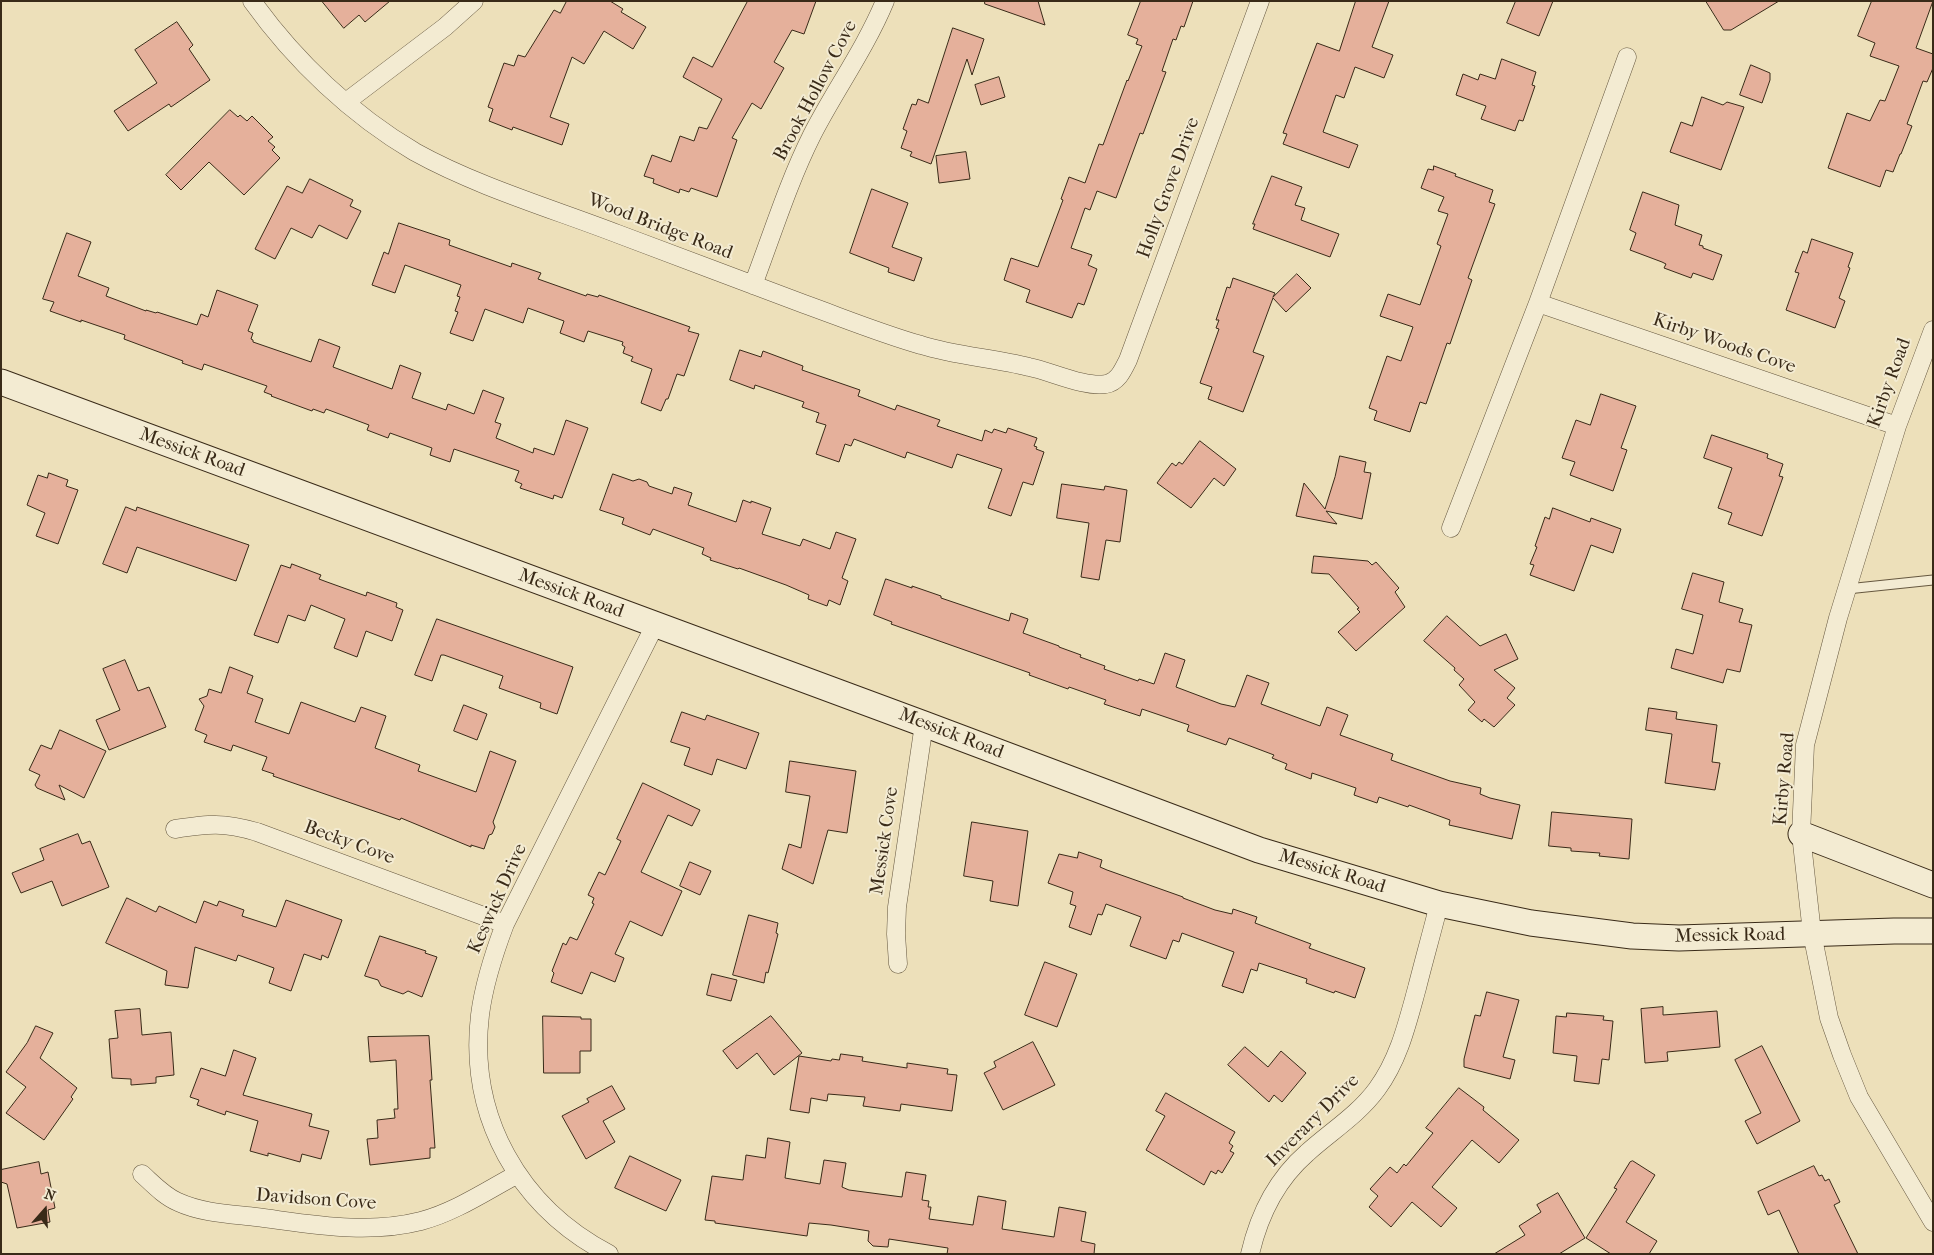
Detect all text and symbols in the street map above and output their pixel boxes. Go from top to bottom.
street label: Brook Hollow Cove [769,17,863,165]
street label: Holly Grove Drive [1133,114,1205,262]
street label: Wood Bridge Road [584,189,736,265]
street label: Kirby Woods Cove [1649,309,1799,379]
street label: Kirby Road [1863,335,1917,431]
street label: Messick Road [136,423,248,483]
street label: Messick Road [515,564,627,624]
street label: Messick Road [895,704,1007,764]
street label: Kirby Road [1770,731,1800,827]
street label: Messick Cove [866,786,904,896]
street label: Becky Cove [301,816,397,870]
street label: Keswick Drive [464,840,532,958]
street label: Messick Road [1276,845,1388,899]
street label: Messick Road [1675,924,1785,948]
street label: Inverary Drive [1262,1070,1364,1172]
street label: Davidson Cove [255,1184,377,1216]
north arrow [20,1185,70,1235]
text: N [42,1186,58,1205]

